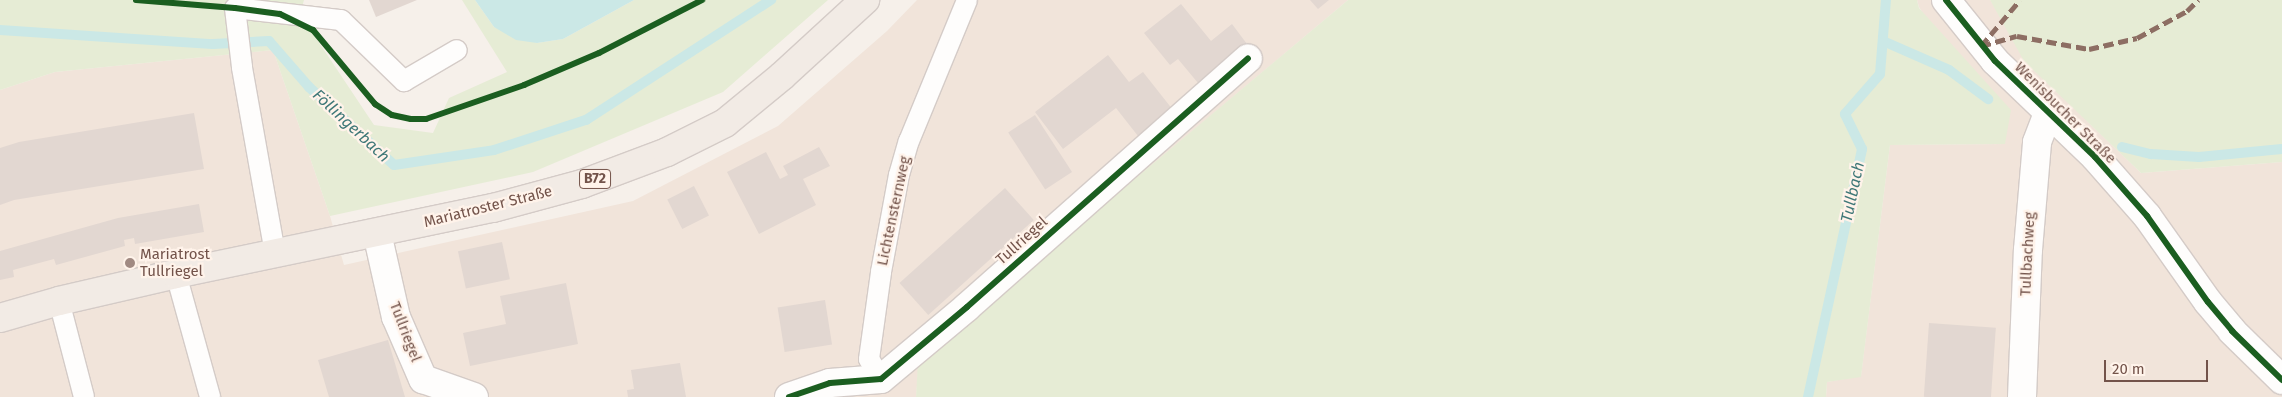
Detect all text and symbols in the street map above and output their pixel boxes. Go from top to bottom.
street label: Wenisbucher Straße [2011,59,2119,167]
water label: Föllingerbach [309,85,393,167]
street label: Lichtensternweg [874,155,914,267]
water label: Tullbach [1837,160,1869,224]
road number: B72 [579,168,611,190]
street label: Mariatroster Straße [422,182,554,232]
street label: Tullbachweg [2017,211,2039,297]
street label: Tullriegel [993,213,1051,269]
place label: Mariatrost Tullriegel [140,245,210,280]
marker: Mariatrost Tullriegel [124,257,136,269]
street label: Tullriegel [385,299,425,365]
scale bar [2107,350,2211,382]
text: 20 m [2112,360,2145,378]

